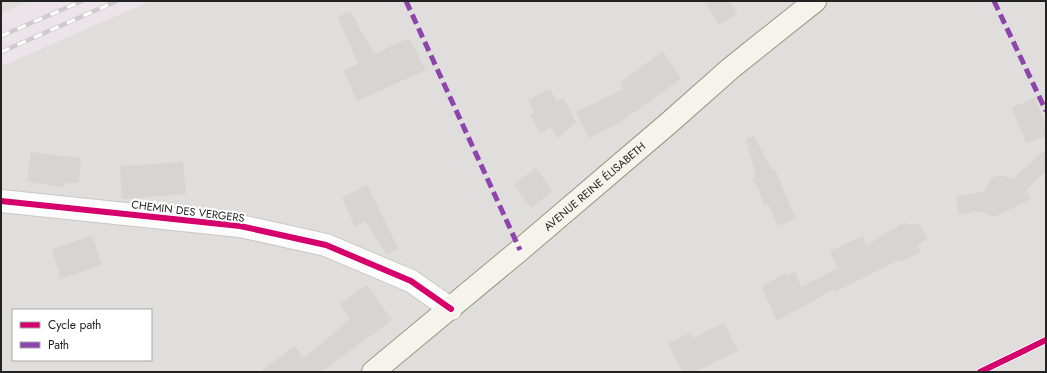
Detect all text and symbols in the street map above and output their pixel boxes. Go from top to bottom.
street label: AVENUE REINE ÉLISABETH [540,138,649,234]
street label: CHEMIN DES VERGERS [130,196,246,226]
legend [12,309,152,361]
text: Cycle path [48,316,101,334]
text: Path [48,336,69,354]

